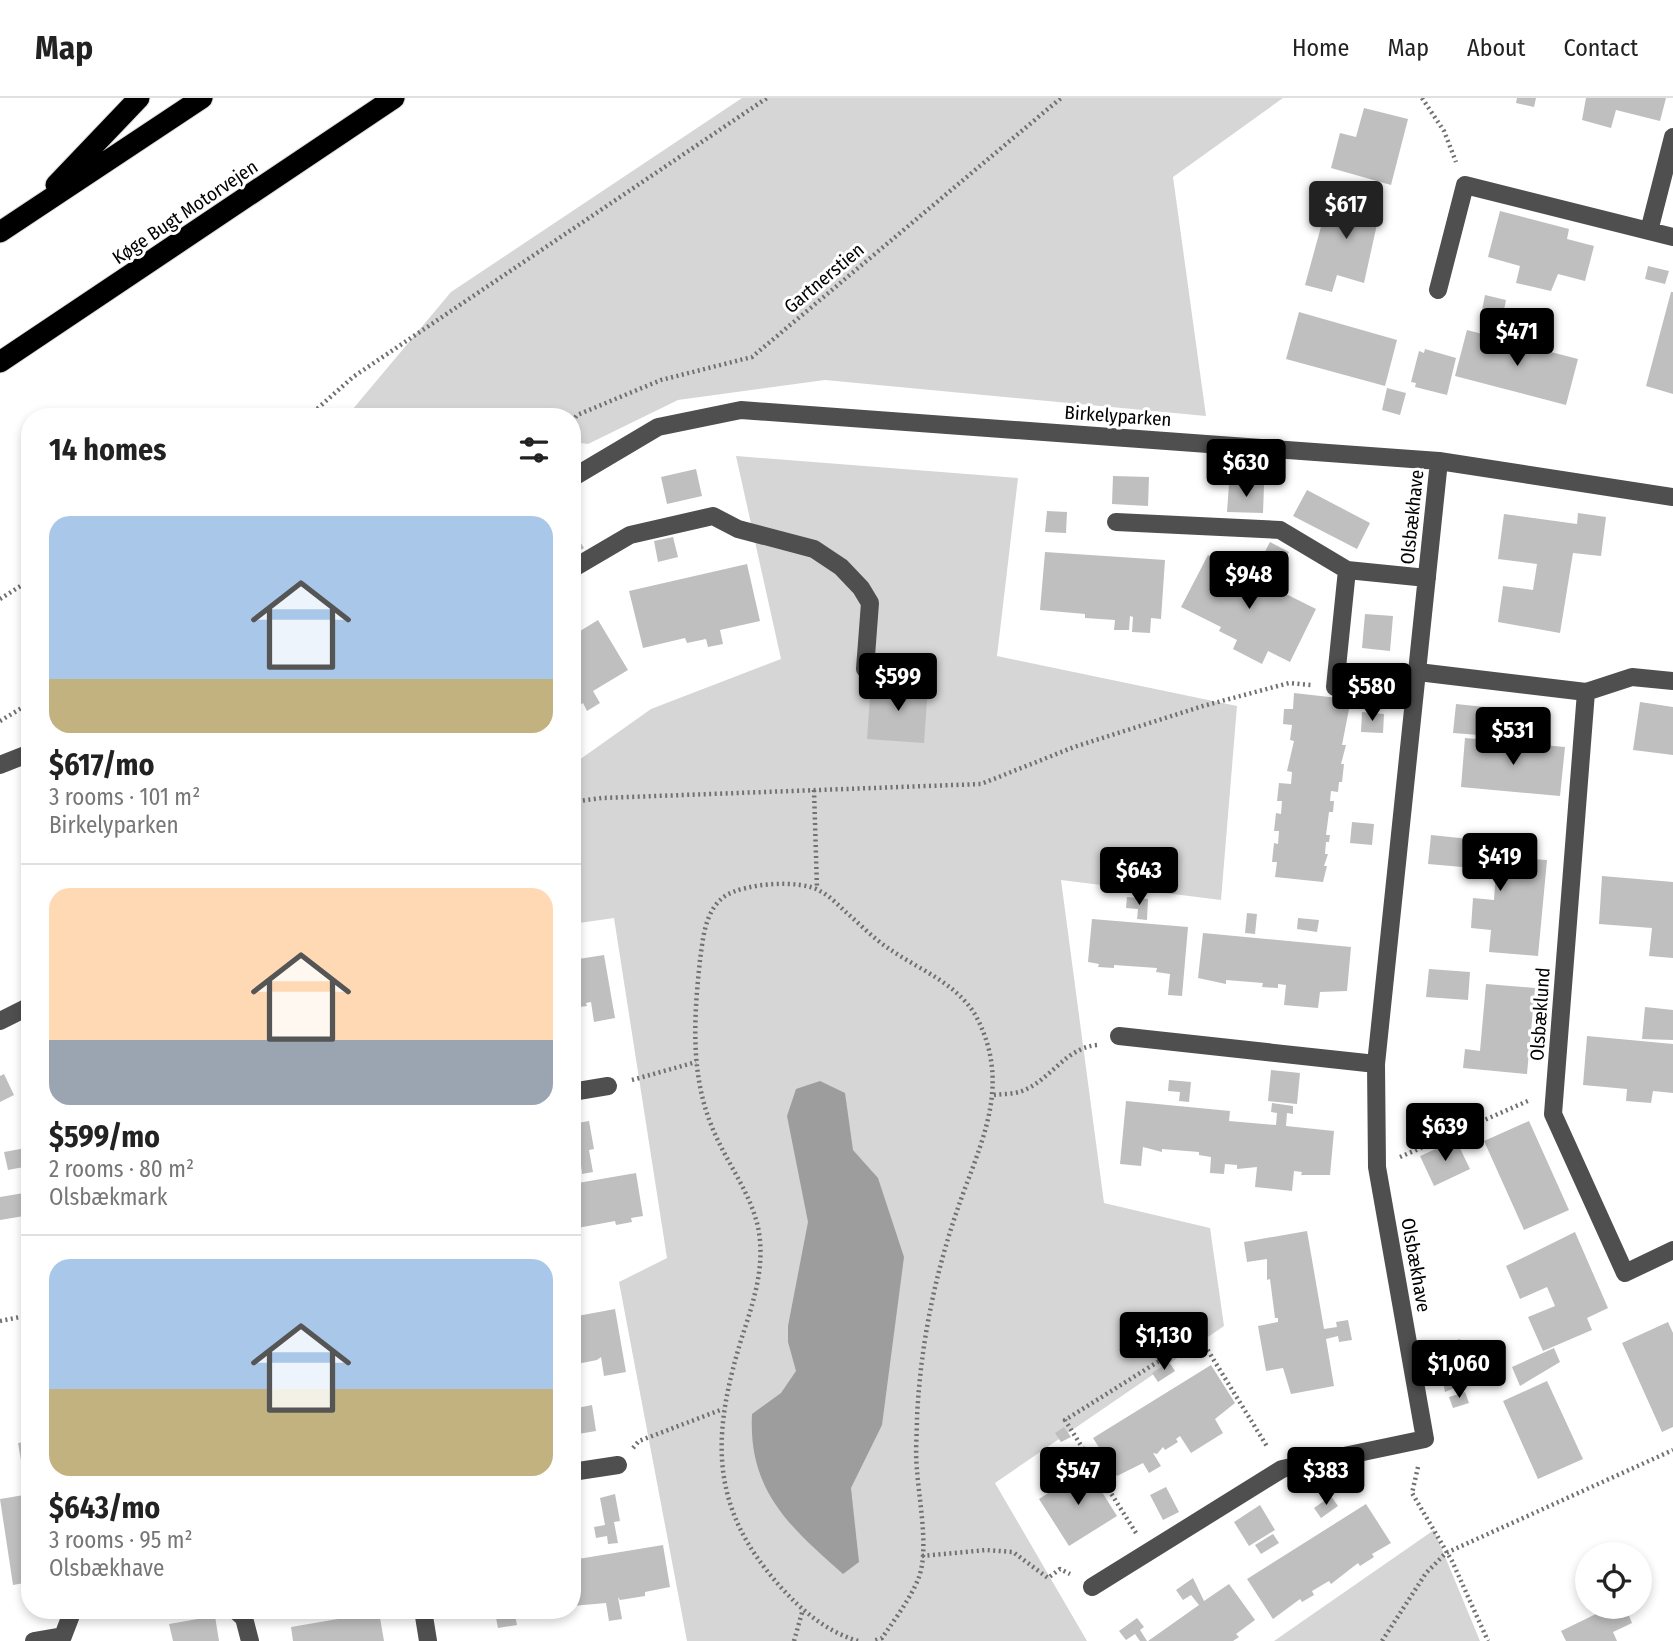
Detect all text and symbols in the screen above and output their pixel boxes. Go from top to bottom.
text: Map [35,28,93,68]
text: Home [1292,34,1349,62]
text: Map [1387,34,1429,62]
text: About [1467,34,1525,62]
text: Contact [1563,34,1638,62]
street label: Køge Bugt Motorvejen [108,155,262,269]
pin: $617 [1305,181,1387,241]
text: $617 [1325,190,1367,218]
street label: Gartnerstien [779,238,869,318]
pin: $471 [1476,308,1558,368]
text: $471 [1496,317,1538,345]
street label: Birkelyparken [1064,401,1172,431]
icon: filters [515,431,553,469]
text: 14 homes [49,432,166,468]
pin: $630 [1205,440,1287,499]
text: $630 [1223,448,1269,476]
street label: Olsbækhave [1396,468,1428,566]
pin: $948 [1208,552,1290,611]
text: $948 [1226,560,1272,588]
icon: home [238,562,364,688]
pin: $599 [857,654,939,713]
text: $599 [875,662,921,690]
pin: $580 [1331,664,1413,723]
text: $580 [1348,672,1396,700]
pin: $531 [1472,708,1554,767]
text: $531 [1492,716,1534,744]
text: $617/mo [49,747,154,783]
text: 3 rooms · 101 m² [49,783,200,811]
text: Birkelyparken [49,811,179,839]
pin: $419 [1459,834,1541,893]
text: $419 [1478,842,1522,870]
pin: $643 [1098,848,1180,907]
text: $643 [1116,856,1162,884]
icon: home [238,934,364,1060]
street label: Olsbæklund [1525,966,1555,1062]
pin: $639 [1404,1104,1486,1163]
text: $639 [1422,1112,1468,1140]
text: $599/mo [49,1119,160,1155]
text: 2 rooms · 80 m² [49,1155,194,1183]
text: Olsbækmark [49,1183,167,1211]
street label: Olsbækhave [1396,1216,1436,1314]
icon: home [238,1305,364,1431]
pin: $1,130 [1107,1312,1221,1372]
text: $1,130 [1136,1321,1192,1349]
pin: $1,060 [1402,1340,1516,1400]
text: $1,060 [1428,1349,1490,1377]
pin: $547 [1037,1448,1119,1507]
pin: $383 [1285,1448,1367,1507]
text: $547 [1056,1456,1100,1484]
text: $383 [1303,1456,1349,1484]
text: $643/mo [49,1490,160,1526]
text: 3 rooms · 95 m² [49,1526,193,1554]
map controls [1575,1542,1652,1619]
button: locate [1575,1542,1652,1619]
text: Olsbækhave [49,1554,164,1582]

